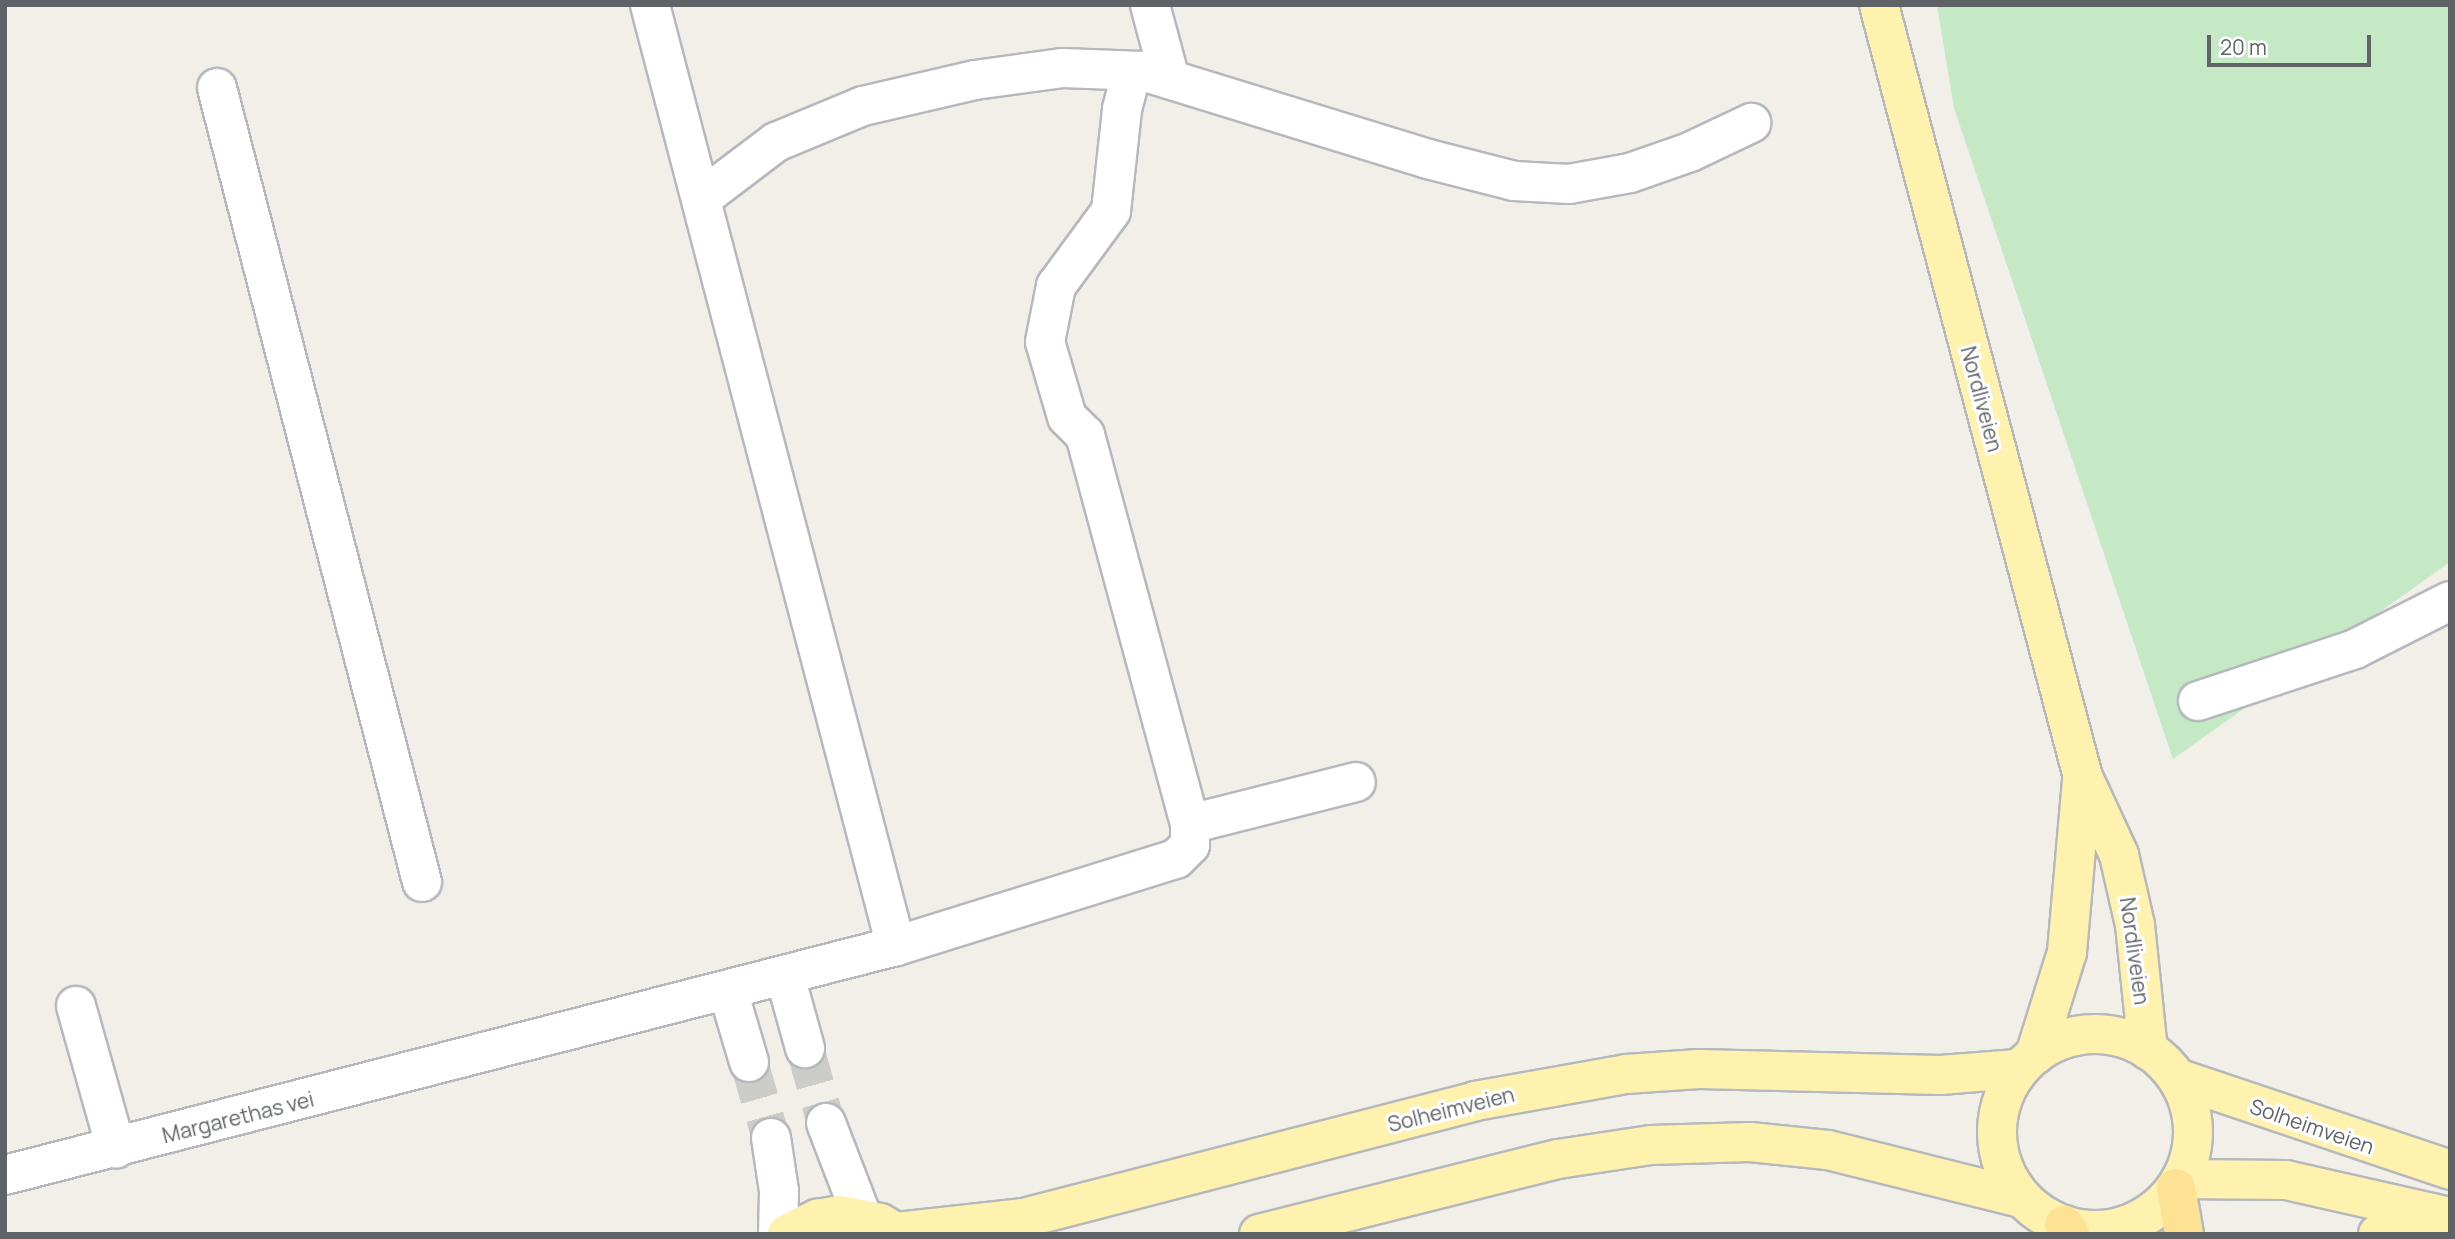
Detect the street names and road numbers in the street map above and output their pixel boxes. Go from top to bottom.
street label: Nordliveien [1956,343,2008,455]
street label: Nordliveien [2115,896,2155,1006]
street label: Solheimveien [1385,1081,1517,1137]
street label: Margarethas vei [160,1086,316,1148]
street label: Solheimveien [2247,1093,2377,1159]

